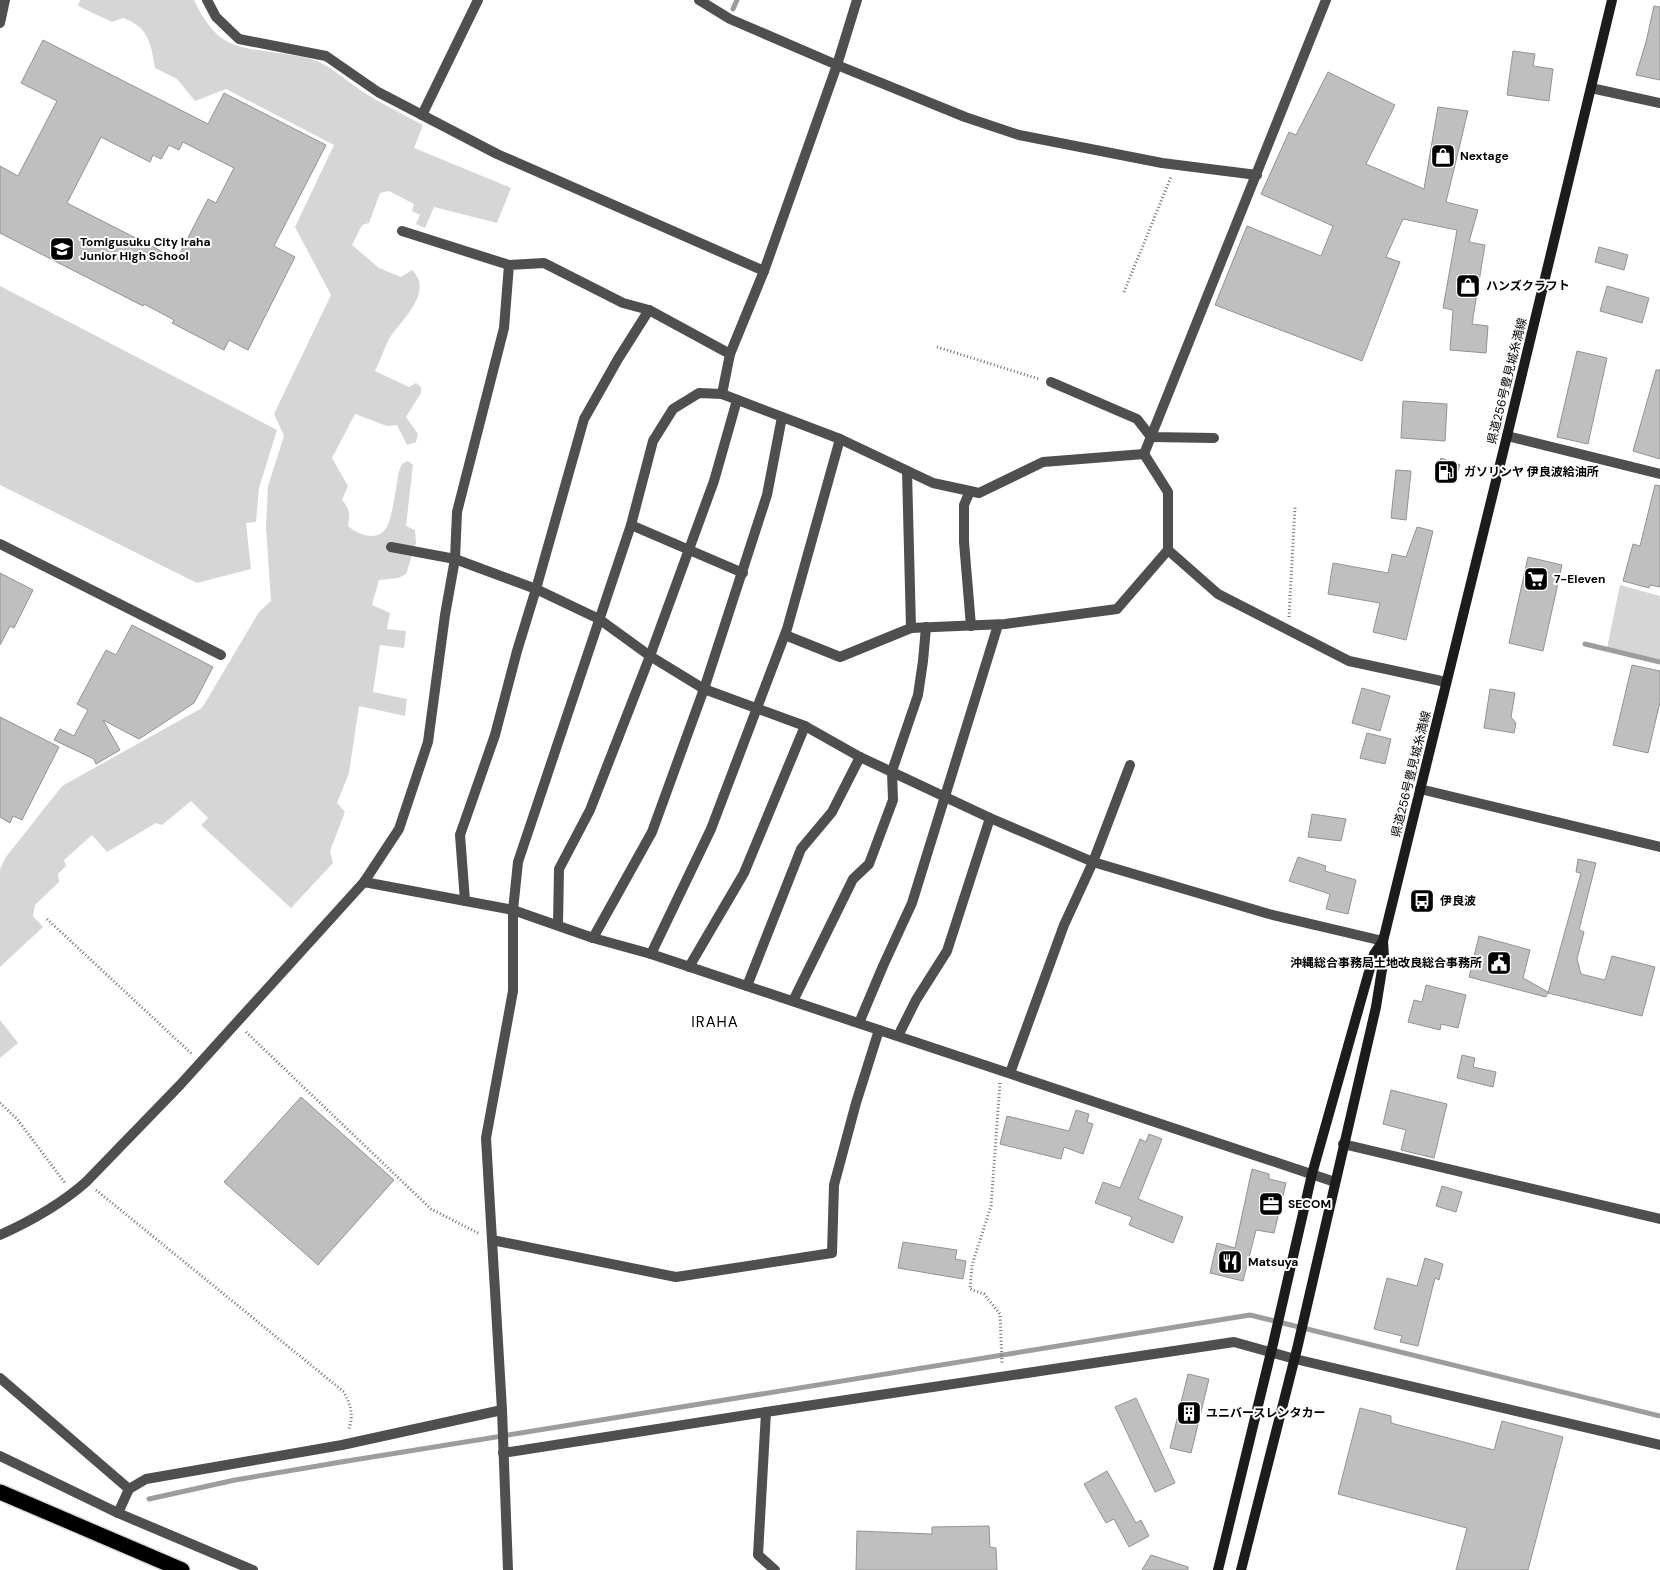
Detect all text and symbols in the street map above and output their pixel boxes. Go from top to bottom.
shop icon: Nextage [1430,143,1456,169]
place label: Nextage [1460,148,1509,164]
place label: Tomigusuku City Iraha Junior High School [80,234,211,264]
school or university icon: Tomigusuku City Iraha Junior High School [49,236,75,262]
shop icon: ハンズクラフト [1455,273,1481,299]
place label: ハンズクラフト [1486,278,1570,294]
street label: 県道256号豊見城糸満線 [1484,316,1530,446]
fuel station icon: ガソリンヤ 伊良波給油所 [1433,459,1459,485]
place label: ガソリンヤ 伊良波給油所 [1464,464,1599,480]
supermarket icon: 7-Eleven [1523,566,1549,592]
place label: 7-Eleven [1554,571,1606,587]
street label: 県道256号豊見城糸満線 [1388,709,1434,839]
bus stop icon: 伊良波 [1409,888,1435,914]
place label: 伊良波 [1440,893,1476,909]
public building icon: 沖縄総合事務局土地改良総合事務所 [1486,950,1512,976]
place label: 沖縄総合事務局土地改良総合事務所 [1290,955,1482,971]
district label: IRAHA [691,1012,739,1032]
office icon: SECOM [1258,1191,1284,1217]
place label: SECOM [1288,1196,1331,1212]
restaurant icon: Matsuya [1217,1249,1243,1275]
place label: Matsuya [1248,1254,1298,1270]
building icon: ユニバースレンタカー [1176,1400,1202,1426]
place label: ユニバースレンタカー [1206,1405,1325,1421]

